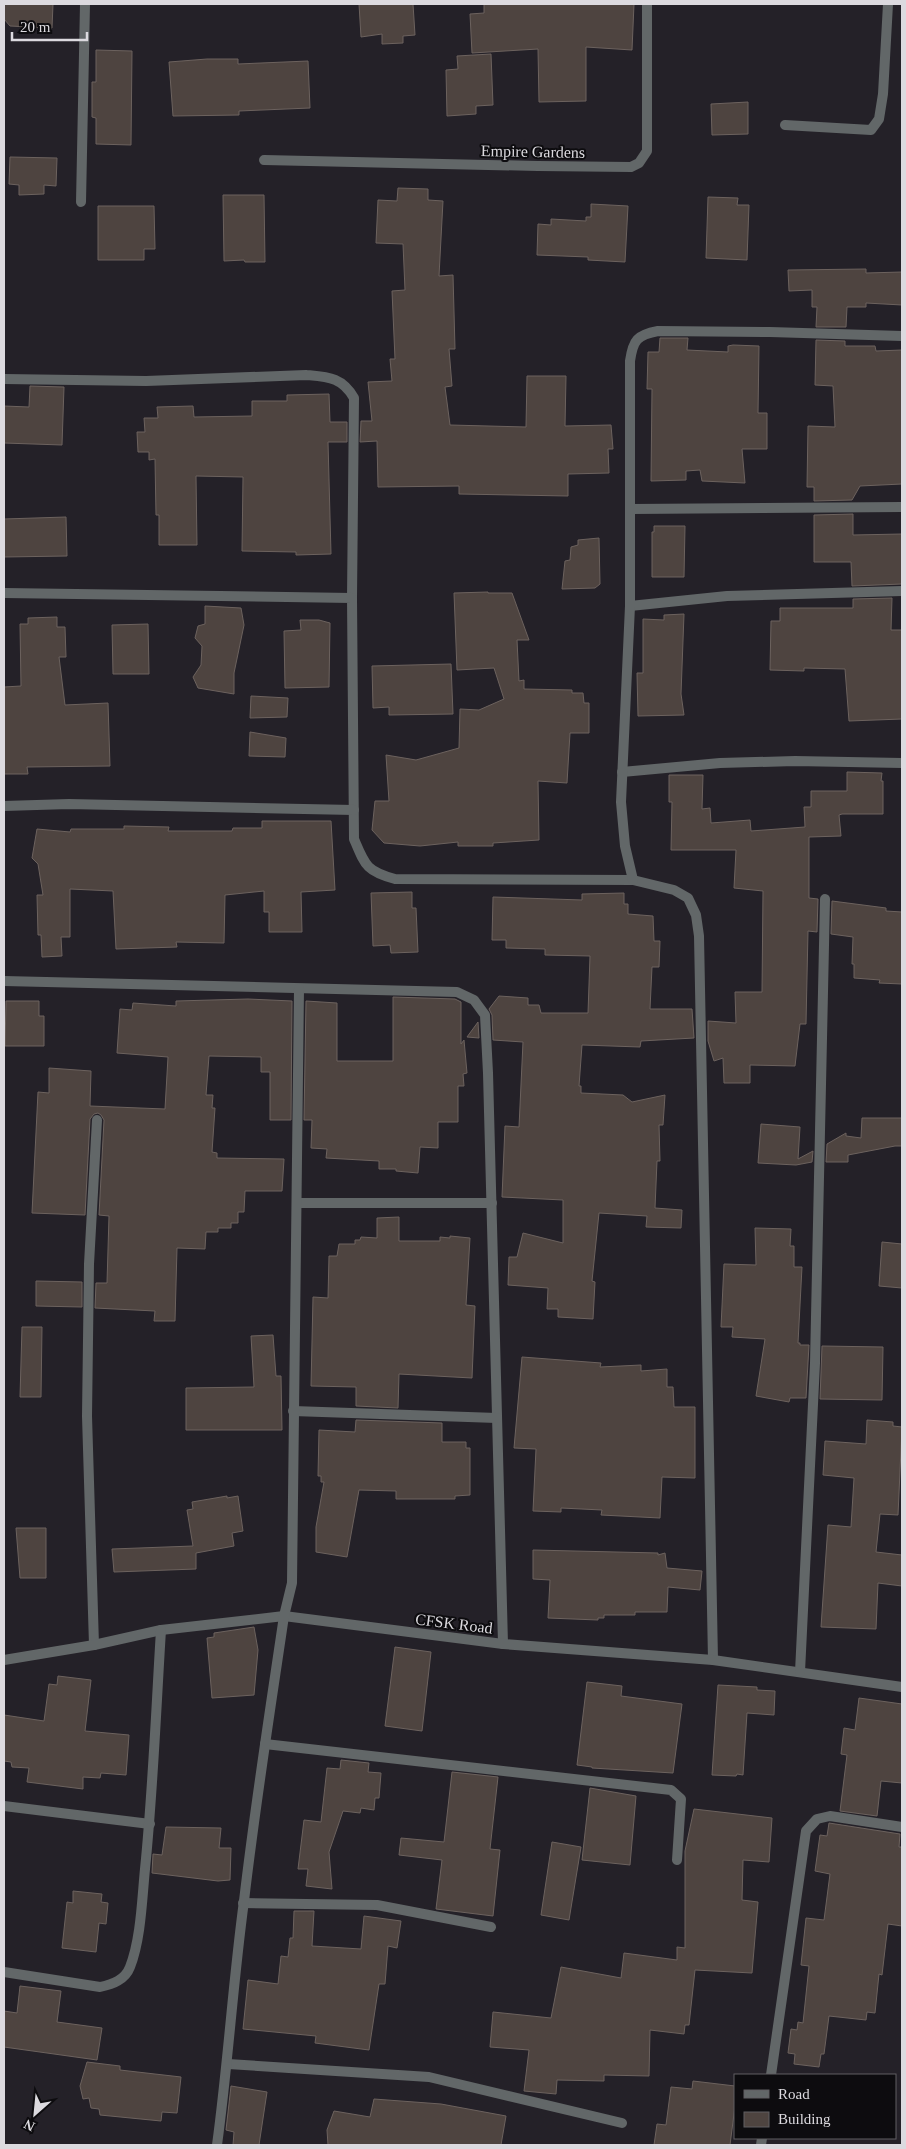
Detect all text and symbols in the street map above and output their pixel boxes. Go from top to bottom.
scale bar [12,10,88,42]
text: 20 m [20,19,51,35]
street label: Empire Gardens [481,142,585,162]
street label: CFSK Road [414,1610,494,1637]
legend [734,2074,896,2139]
text: Road [778,2086,810,2102]
north arrow [10,2089,60,2139]
text: Building [778,2111,831,2127]
text: N [21,2116,37,2134]

